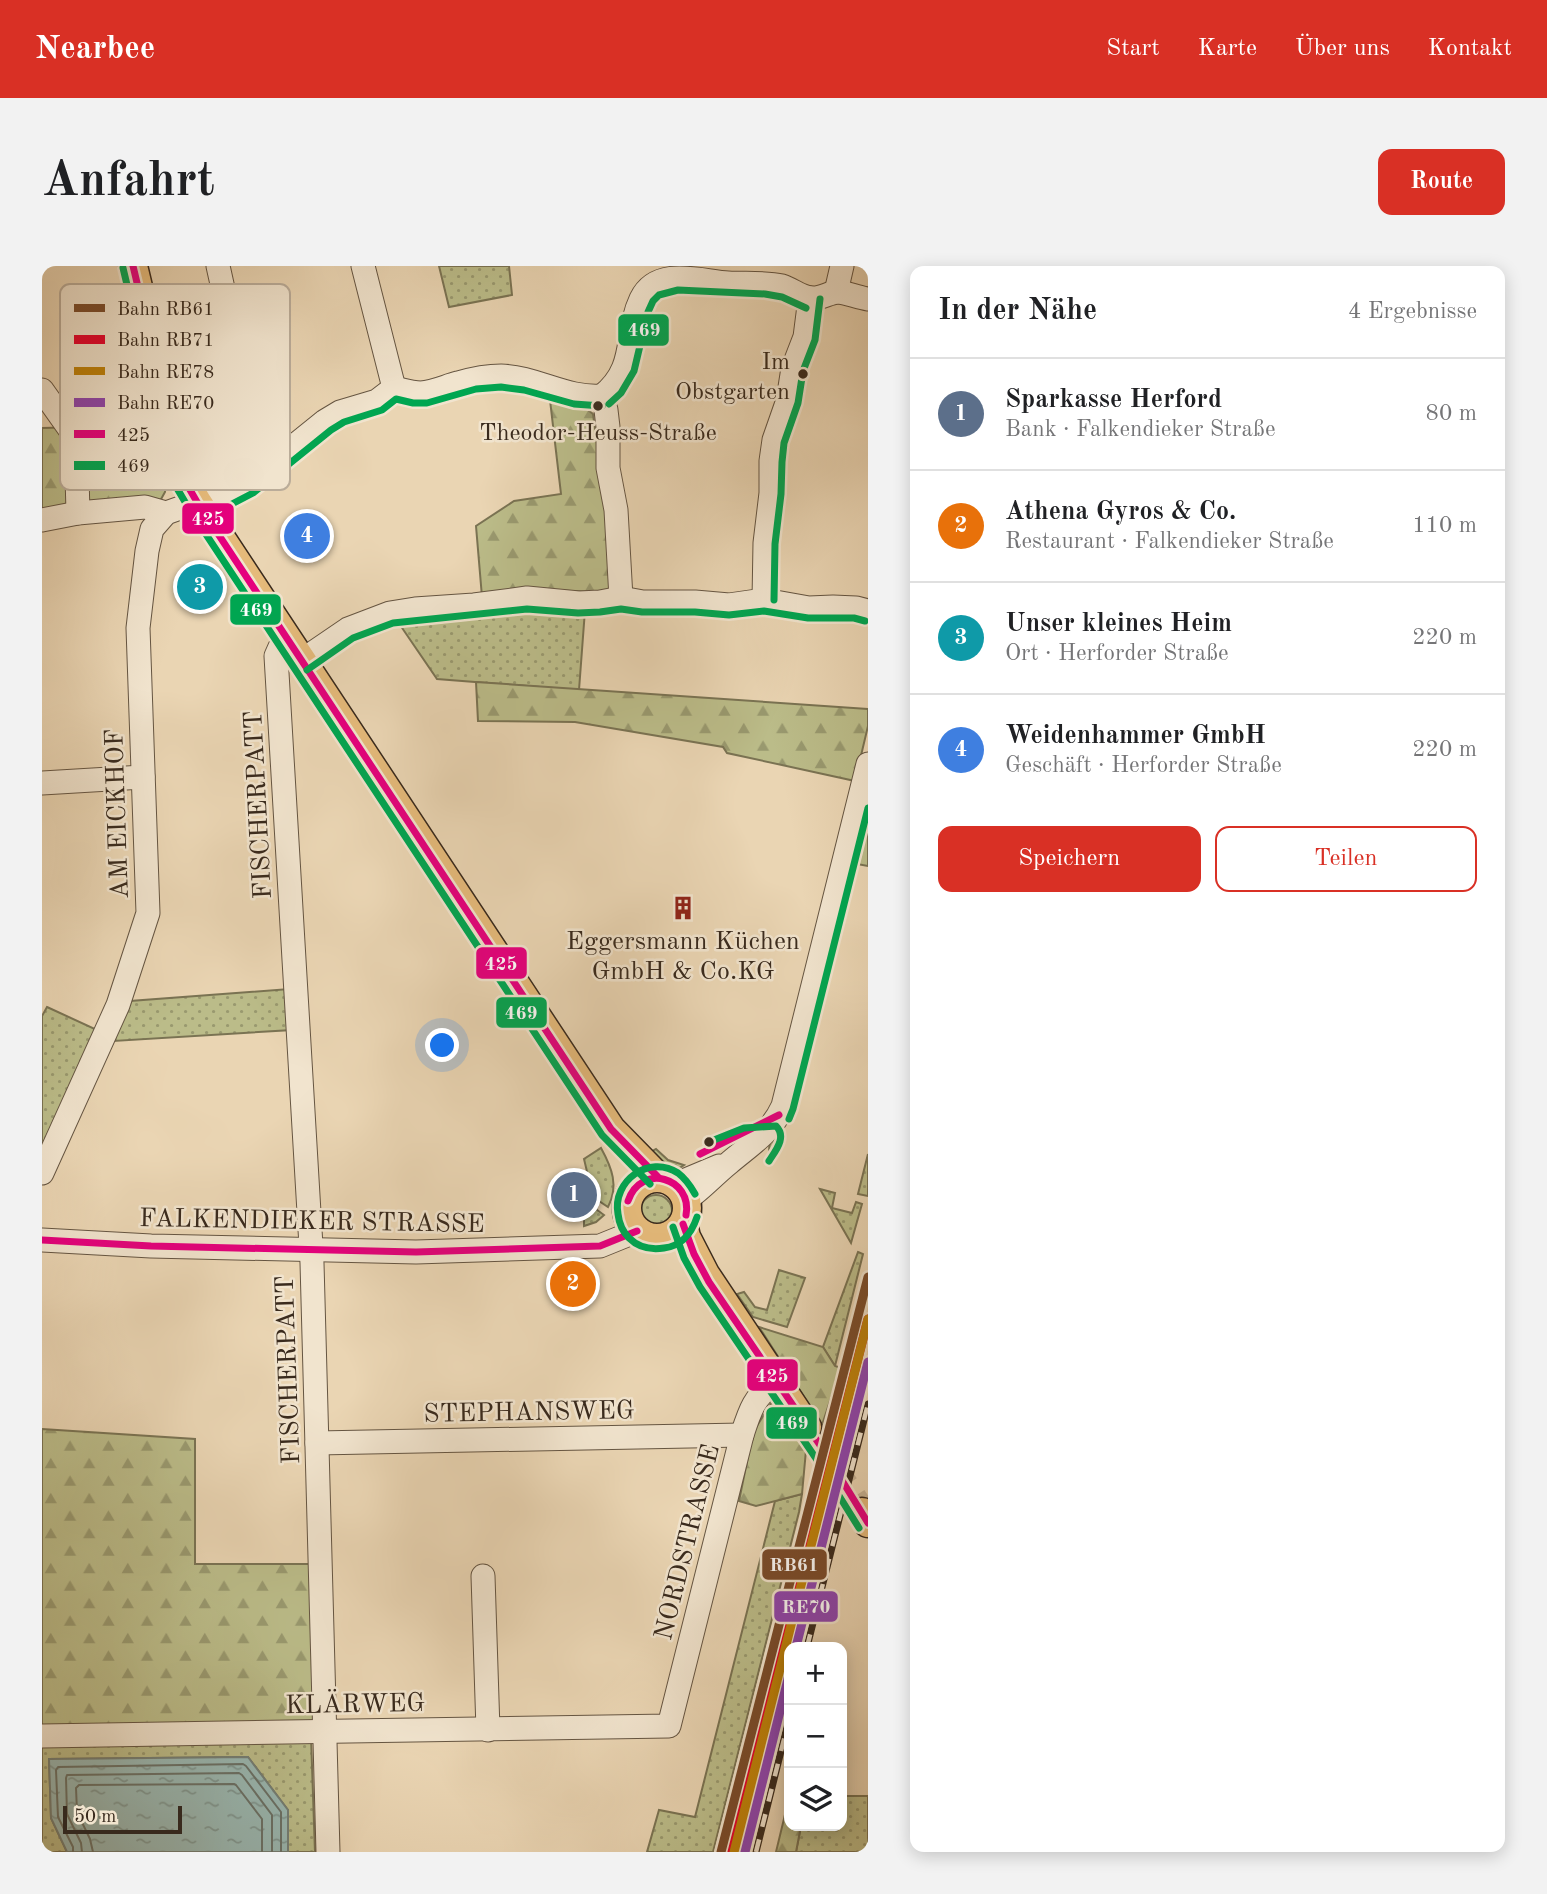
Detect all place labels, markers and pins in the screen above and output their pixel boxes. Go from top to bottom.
place label: Im Obstgarten [675,351,790,405]
marker: Im Obstgarten [796,367,810,381]
marker: Theodor-Heuss-Straße [591,399,605,413]
place label: Theodor-Heuss-Straße [479,422,717,446]
pin: 4 [284,510,330,562]
pin: 3 [177,561,223,613]
building icon: Eggersmann Küchen GmbH & Co.KG [669,894,697,922]
place label: Eggersmann Küchen GmbH & Co.KG [566,929,800,985]
unlabelled marker [702,1135,716,1149]
pin: 1 [551,1169,597,1221]
pin: 2 [550,1258,596,1310]

